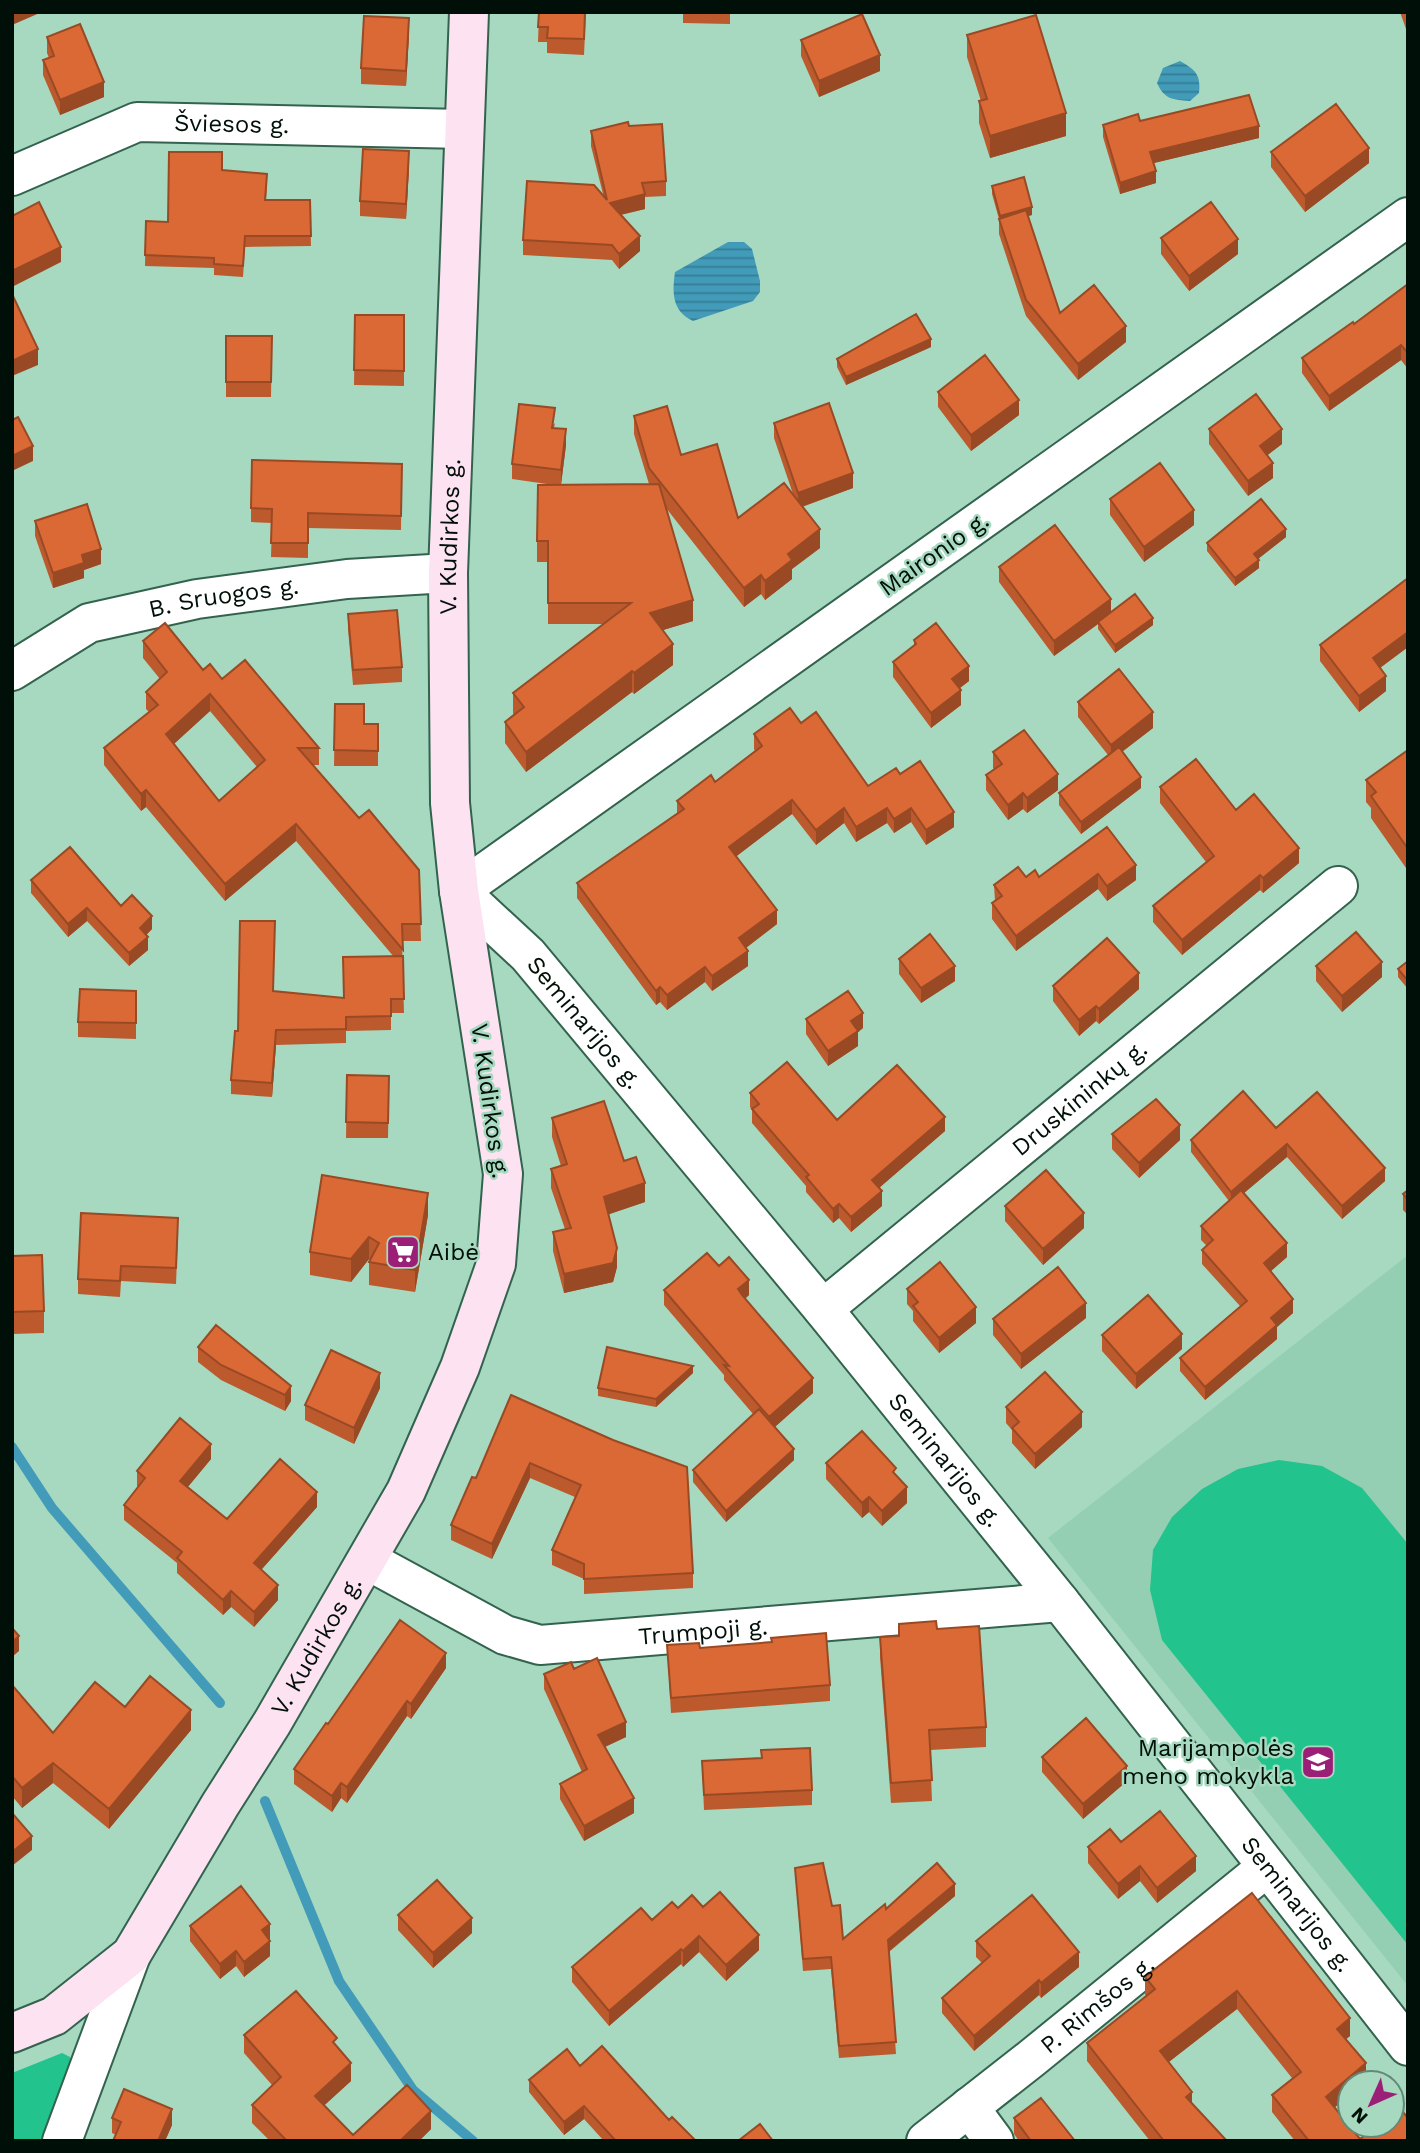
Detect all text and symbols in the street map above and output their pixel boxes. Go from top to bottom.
street label: Šviesos g. [174,109,290,139]
street label: V. Kudirkos g. [434,458,466,615]
street label: Maironio g. [874,506,994,602]
street label: B. Sruogos g. [146,572,300,623]
street label: Seminarijos g. [521,951,648,1094]
street label: V. Kudirkos g. [465,1022,515,1180]
street label: Druskininkų g. [1006,1035,1153,1162]
supermarket icon: Aibė [384,1233,422,1271]
place label: Aibė [428,1238,479,1266]
street label: Seminarijos g. [883,1387,1008,1532]
street label: V. Kudirkos g. [265,1571,368,1721]
street label: Trumpoji g. [637,1612,769,1651]
place label: Marijampolės meno mokykla [1122,1734,1294,1790]
school or university icon: Marijampolės meno mokykla [1299,1743,1337,1781]
street label: Seminarijos g. [1235,1831,1359,1978]
street label: P. Rimšos g. [1035,1950,1160,2059]
north arrow [1336,2069,1406,2139]
text: N [1346,2103,1372,2129]

